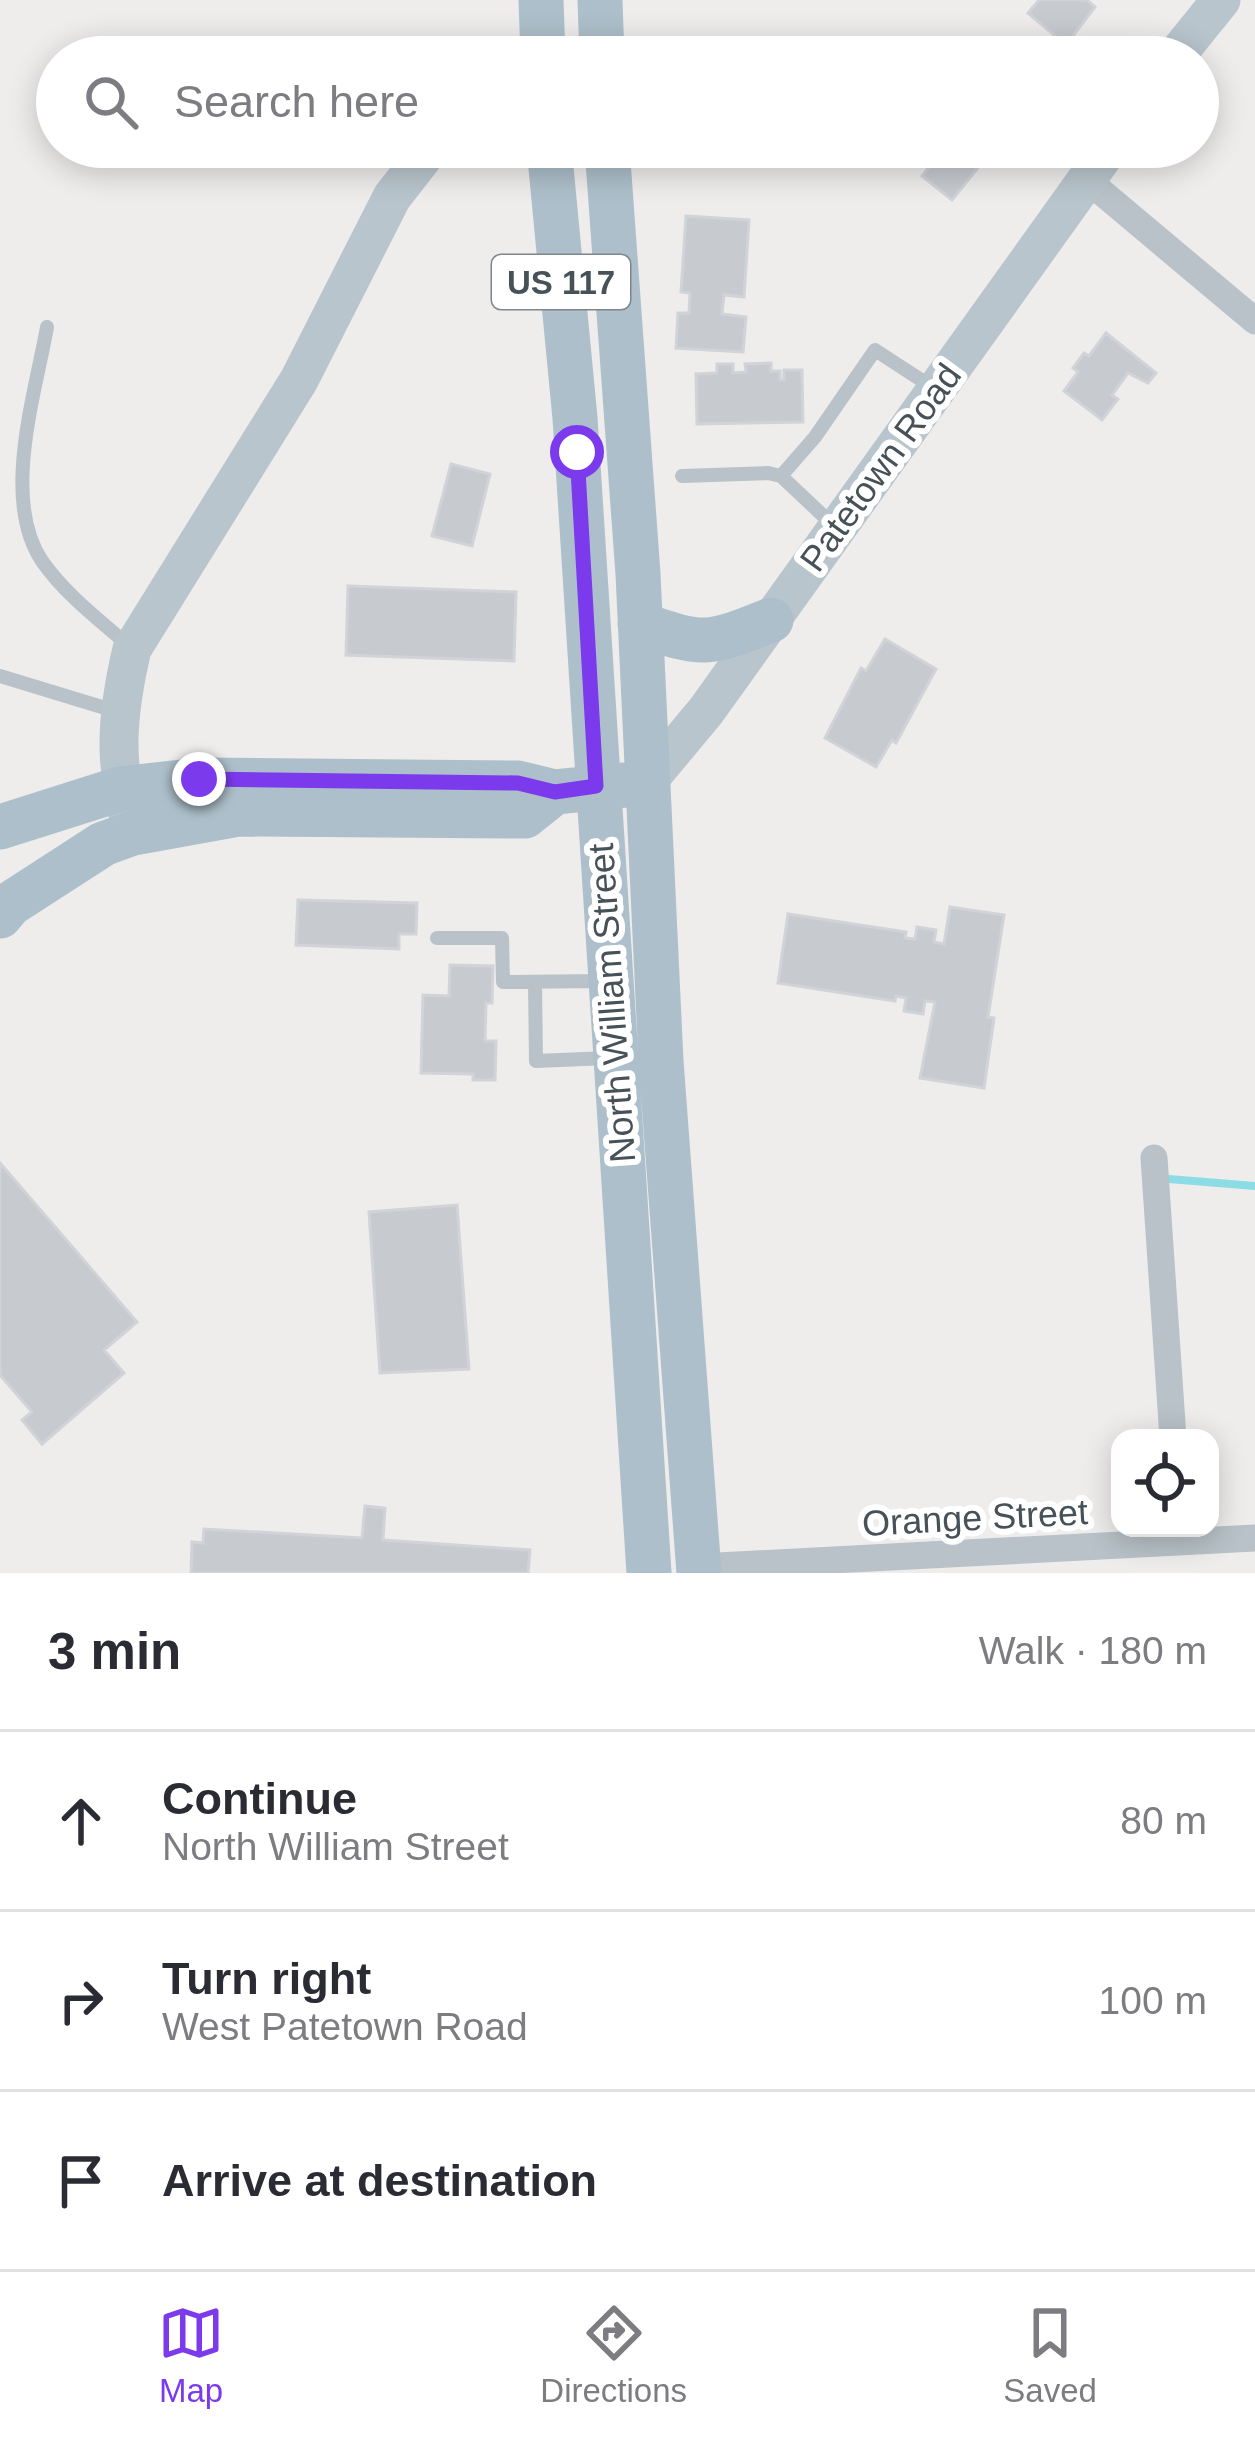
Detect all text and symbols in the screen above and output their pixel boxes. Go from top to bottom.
search box [36,36,1219,168]
icon: search [78,69,144,135]
text: Search here [174,76,419,127]
road number: US 117 [492,255,630,309]
street label: Patetown Road [791,356,969,579]
route start [550,425,604,479]
route end [172,752,226,806]
street label: North William Street [580,842,643,1164]
map controls [1111,1429,1219,1537]
button: locate [1111,1429,1219,1537]
street label: Orange Street [861,1491,1089,1544]
text: 3 min [48,1623,181,1680]
text: Walk · 180 m [979,1629,1207,1672]
text: Continue [162,1773,357,1824]
icon: ahead [48,1788,114,1854]
text: 80 m [1120,1799,1207,1842]
text: North William Street [162,1825,509,1868]
text: Turn right [162,1953,371,2004]
icon: right [48,1968,114,2034]
text: 100 m [1099,1979,1207,2022]
text: West Patetown Road [162,2005,528,2048]
icon: arrive [48,2148,114,2214]
text: Arrive at destination [162,2155,597,2206]
tab: Map [158,2300,224,2410]
tab: Directions [540,2300,687,2410]
tab: Saved [1003,2300,1097,2410]

